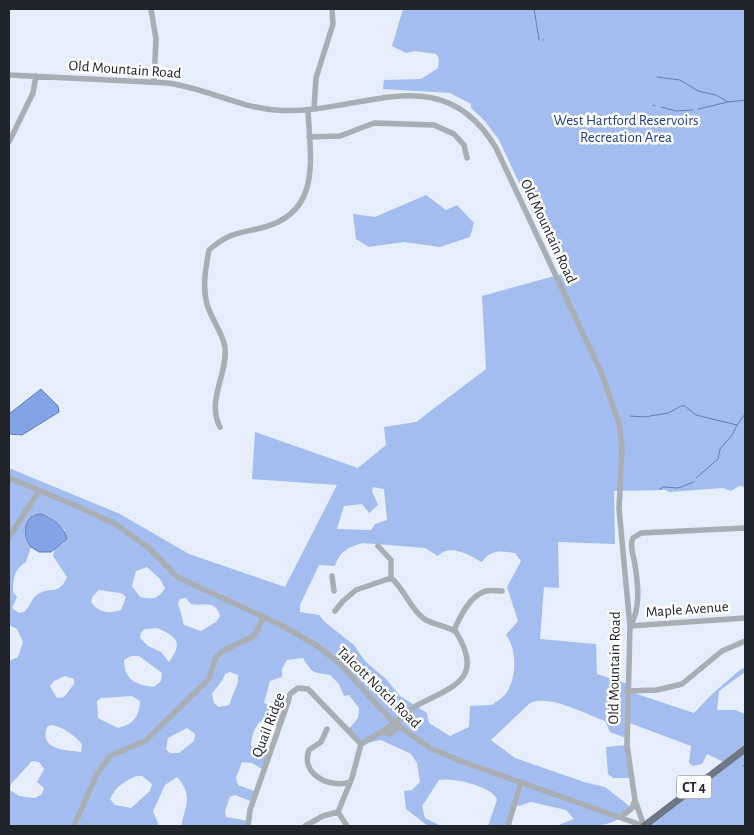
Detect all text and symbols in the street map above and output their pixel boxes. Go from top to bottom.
street label: Old Mountain Road [68,58,182,81]
park label: West Hartford Reservoirs Recreation Area [553,113,699,145]
street label: Old Mountain Road [518,177,579,286]
street label: Maple Avenue [645,599,729,620]
street label: Old Mountain Road [606,611,623,725]
street label: Talcott Notch Road [334,644,424,731]
street label: Quail Ridge [249,691,288,760]
road number: CT 4 [676,776,712,799]

